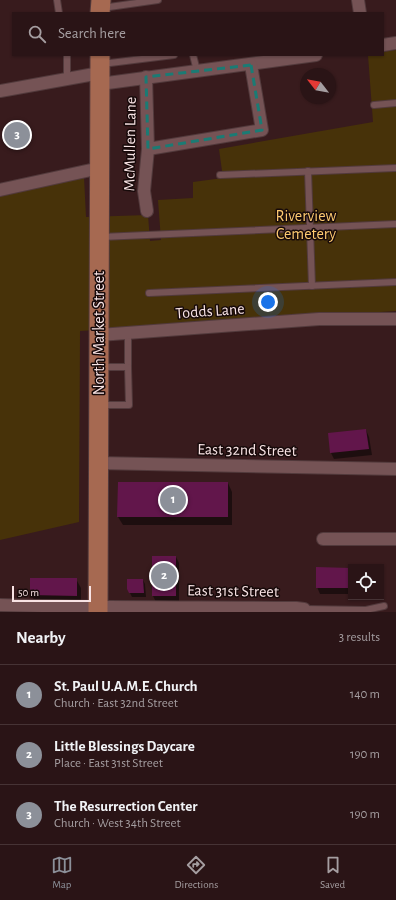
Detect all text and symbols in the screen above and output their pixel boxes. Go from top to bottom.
search box [12,12,384,56]
icon: search [26,23,48,45]
text: Search here [58,26,126,41]
north arrow [300,68,336,104]
street label: McMullen Lane [121,97,139,191]
pin: 3 [4,120,30,150]
park label: Riverview Cemetery [276,208,337,243]
street label: North Market Street [91,271,107,395]
your location [258,292,278,312]
street label: Todds Lane [175,301,245,321]
street label: East 32nd Street [197,441,297,459]
pin: 1 [160,485,186,515]
pin: 2 [151,561,177,591]
map controls [348,564,384,600]
button: locate [348,564,384,600]
street label: East 31st Street [187,582,279,600]
scale bar [12,584,91,603]
text: 50 m [18,587,39,598]
text: Nearby [16,629,66,646]
text: 3 results [339,631,380,644]
text: St. Paul U.A.M.E. Church [54,679,198,694]
text: 1 [27,688,31,701]
text: 140 m [350,688,380,701]
text: Church · East 32nd Street [54,697,178,710]
text: Little Blessings Daycare [54,739,195,754]
text: 2 [26,748,32,761]
text: 190 m [350,748,380,761]
text: Place · East 31st Street [54,757,163,770]
text: The Resurrection Center [54,799,197,814]
text: 3 [26,808,32,821]
text: 190 m [350,808,380,821]
text: Church · West 34th Street [54,817,181,830]
tab: Map [51,854,73,891]
tab: Directions [174,854,218,891]
tab: Saved [320,854,345,891]

